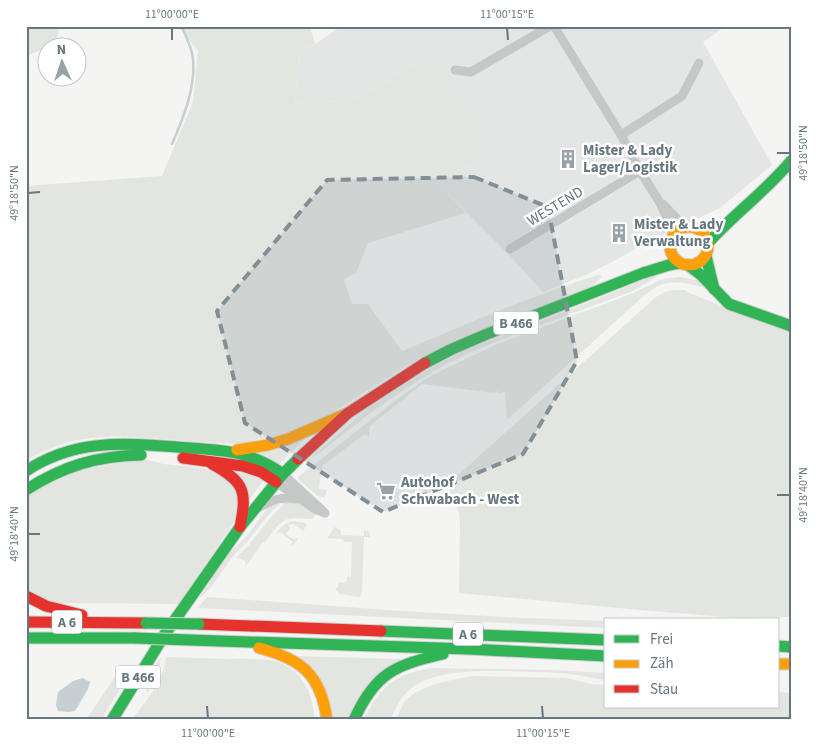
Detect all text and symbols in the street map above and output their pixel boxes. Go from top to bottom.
text: 11°00'00"E [145,6,199,23]
text: 11°00'15"E [480,6,534,23]
north arrow [38,38,88,88]
text: N [56,40,67,60]
text: 49°18'50"N [795,125,812,181]
place label: Mister & Lady Lager/Logistik [583,140,678,178]
building icon: Mister & Lady Lager/Logistik [557,148,579,170]
text: 49°18'50"N [6,165,23,221]
street label: WESTEND [523,181,587,231]
place label: Mister & Lady Verwaltung [633,214,723,252]
building icon: Mister & Lady Verwaltung [608,222,630,244]
road number: B 466 [494,312,538,334]
text: 49°18'40"N [795,467,812,523]
place label: Autohof Schwabach - West [400,472,520,510]
supermarket icon: Autohof Schwabach - West [375,480,397,502]
text: 49°18'40"N [6,506,23,562]
road number: A 6 [52,610,82,634]
legend [604,618,780,708]
road number: A 6 [453,622,483,646]
text: Frei [650,629,673,650]
text: Zäh [650,653,674,674]
road number: B 466 [116,666,160,689]
text: Stau [650,679,678,700]
text: 11°00'00"E [181,725,235,742]
text: 11°00'15"E [516,725,570,742]

